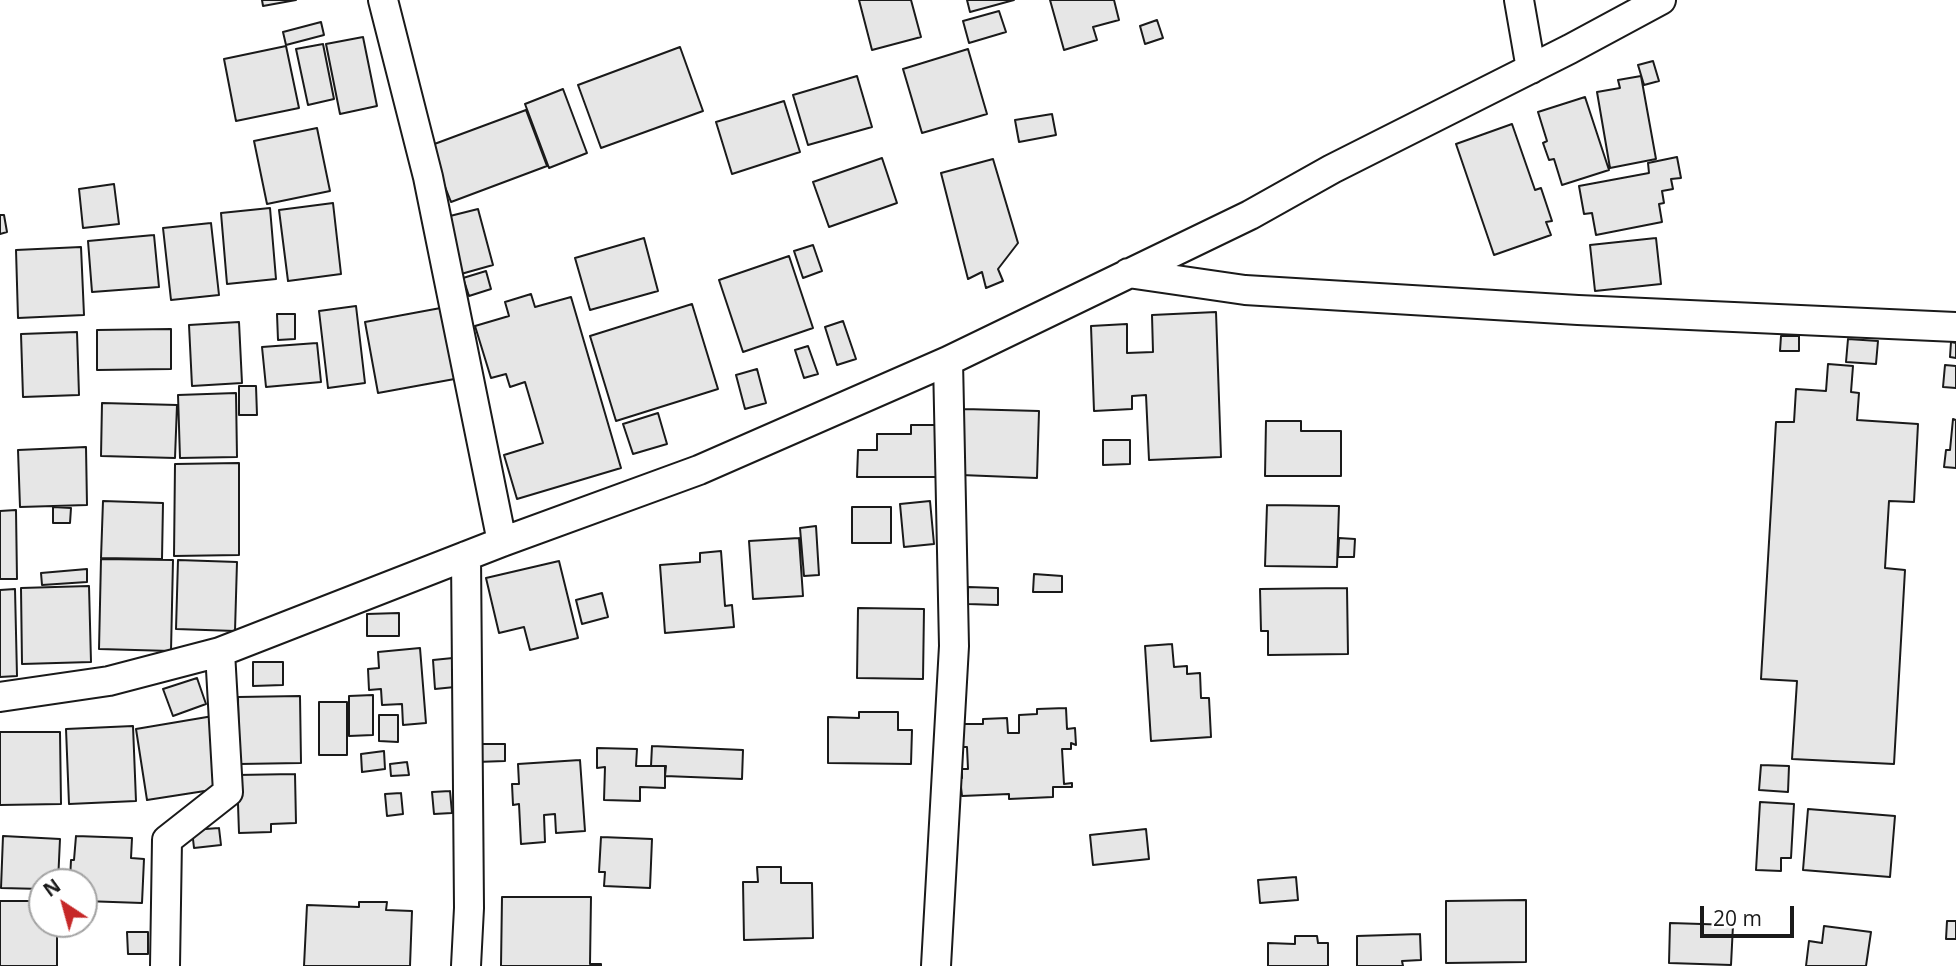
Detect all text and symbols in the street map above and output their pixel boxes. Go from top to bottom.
north arrow [28,868,98,938]
text: N [38,873,66,903]
scale bar [1704,892,1798,936]
text: 20 m [1713,904,1762,932]

